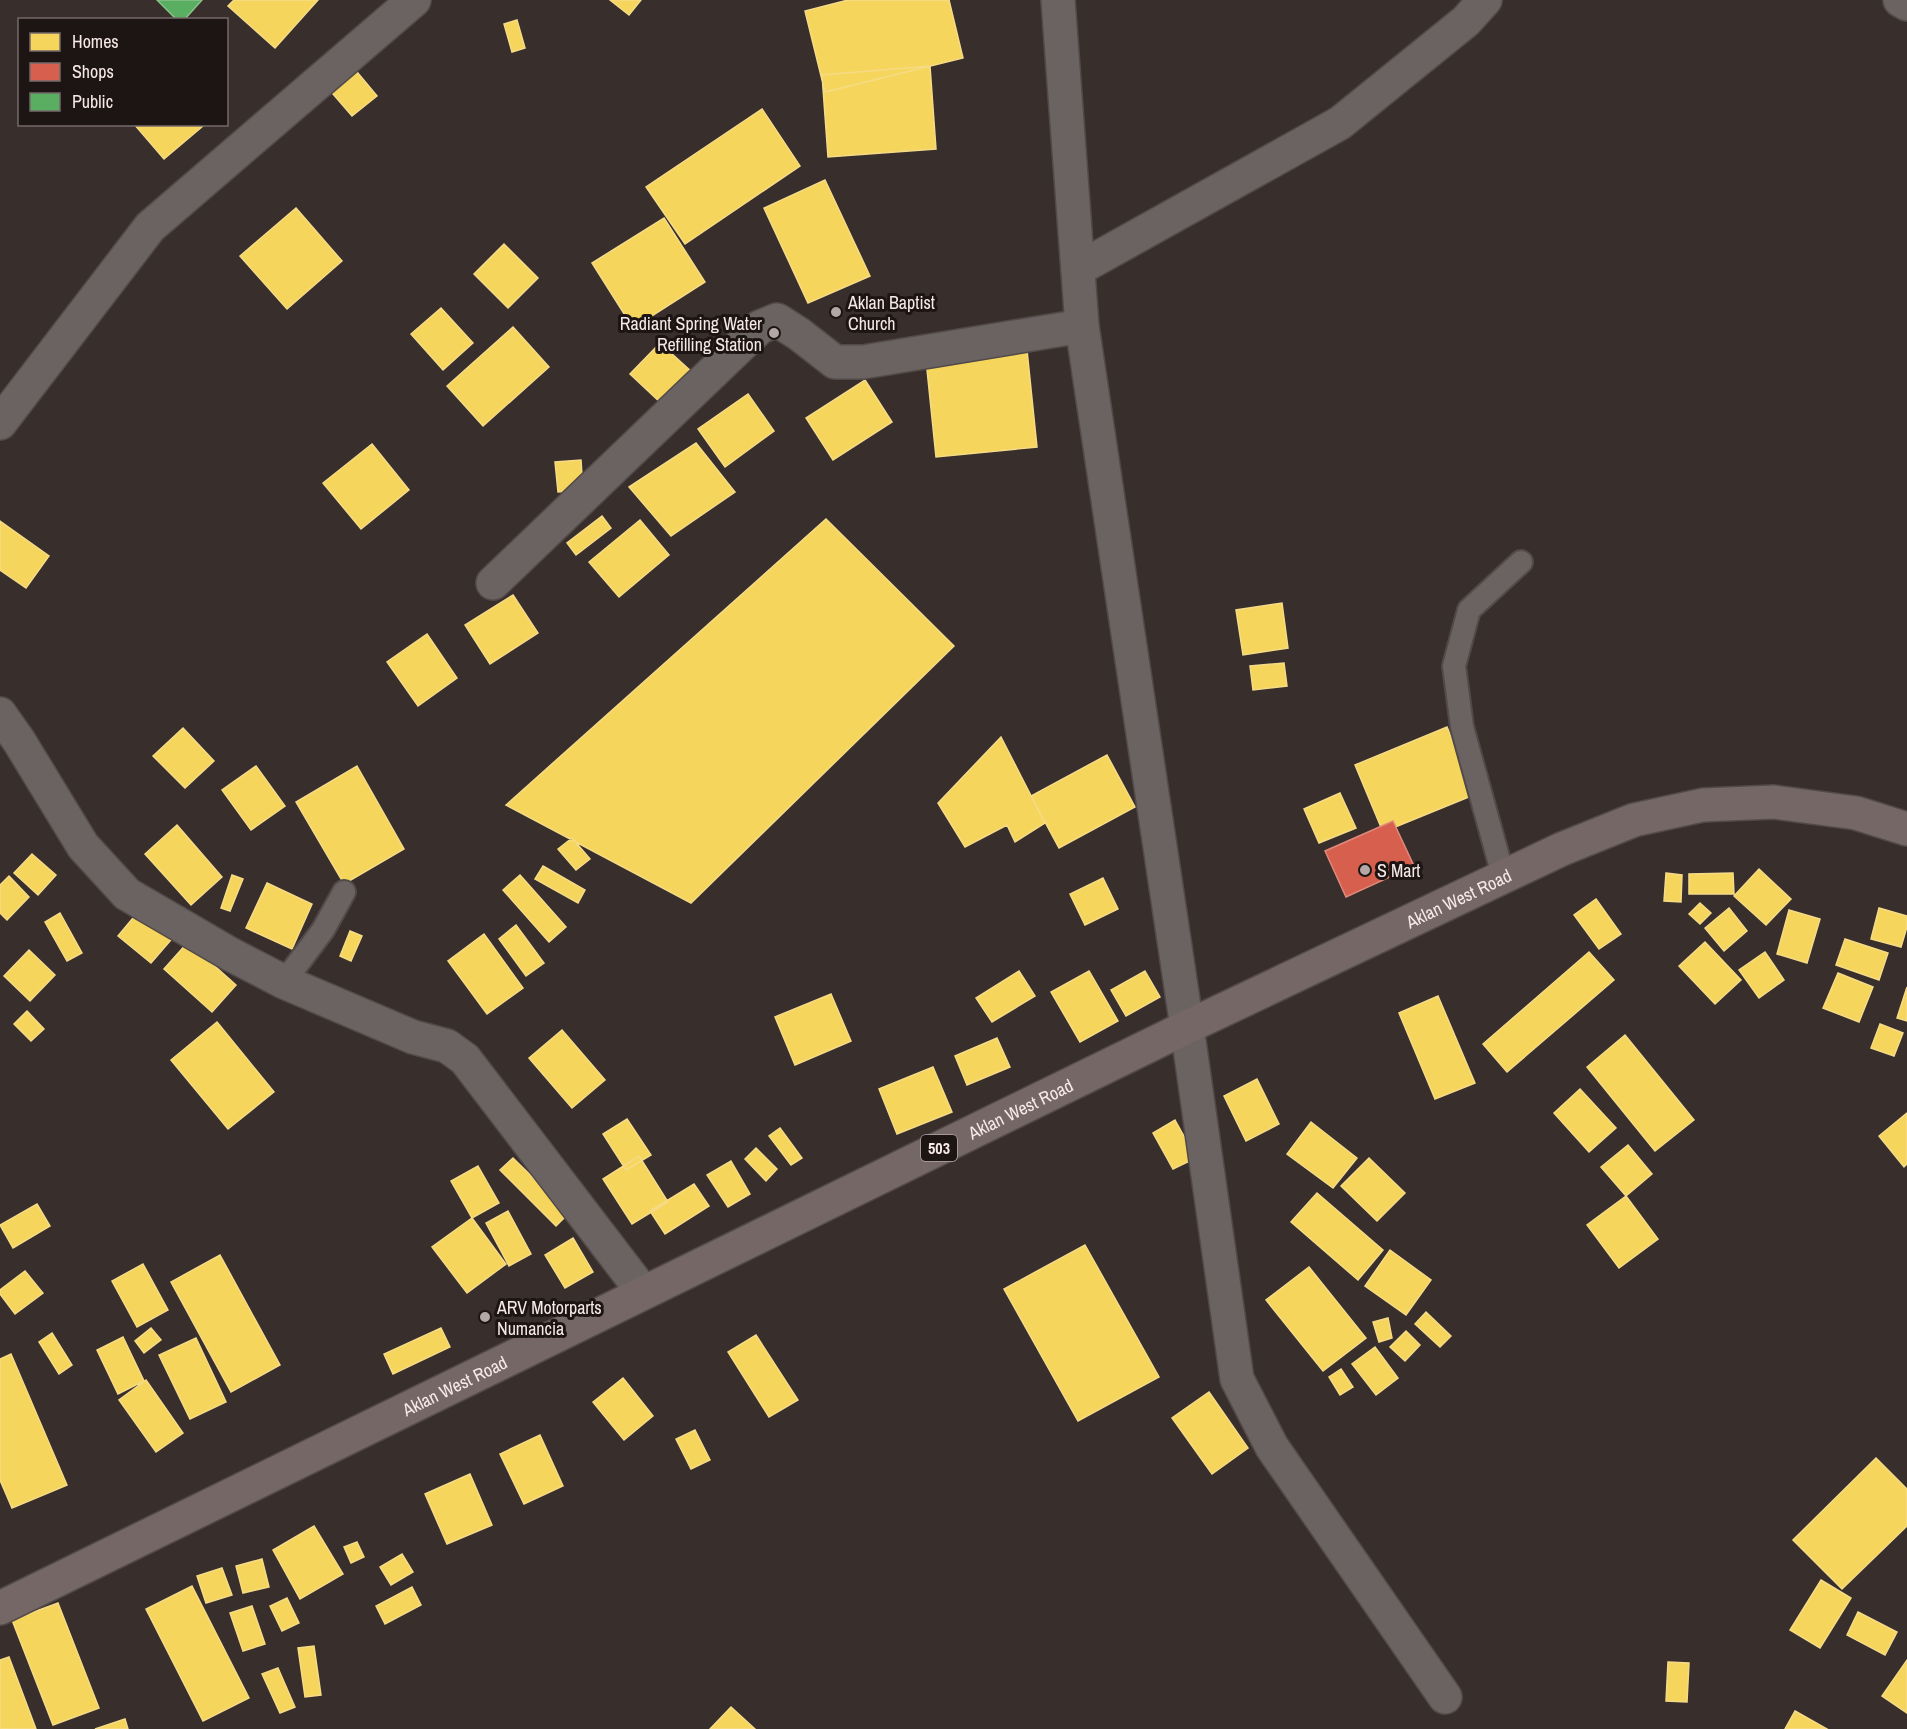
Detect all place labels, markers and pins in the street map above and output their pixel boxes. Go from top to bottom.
place label: Aklan Baptist Church [847,290,935,336]
marker: Aklan Baptist Church [829,305,843,319]
place label: Radiant Spring Water Refilling Station [620,311,762,357]
marker: Radiant Spring Water Refilling Station [767,326,781,340]
place label: S Mart [1377,858,1420,883]
marker: S Mart [1358,863,1372,877]
place label: ARV Motorparts Numancia [496,1295,602,1341]
marker: ARV Motorparts Numancia [478,1310,492,1324]

